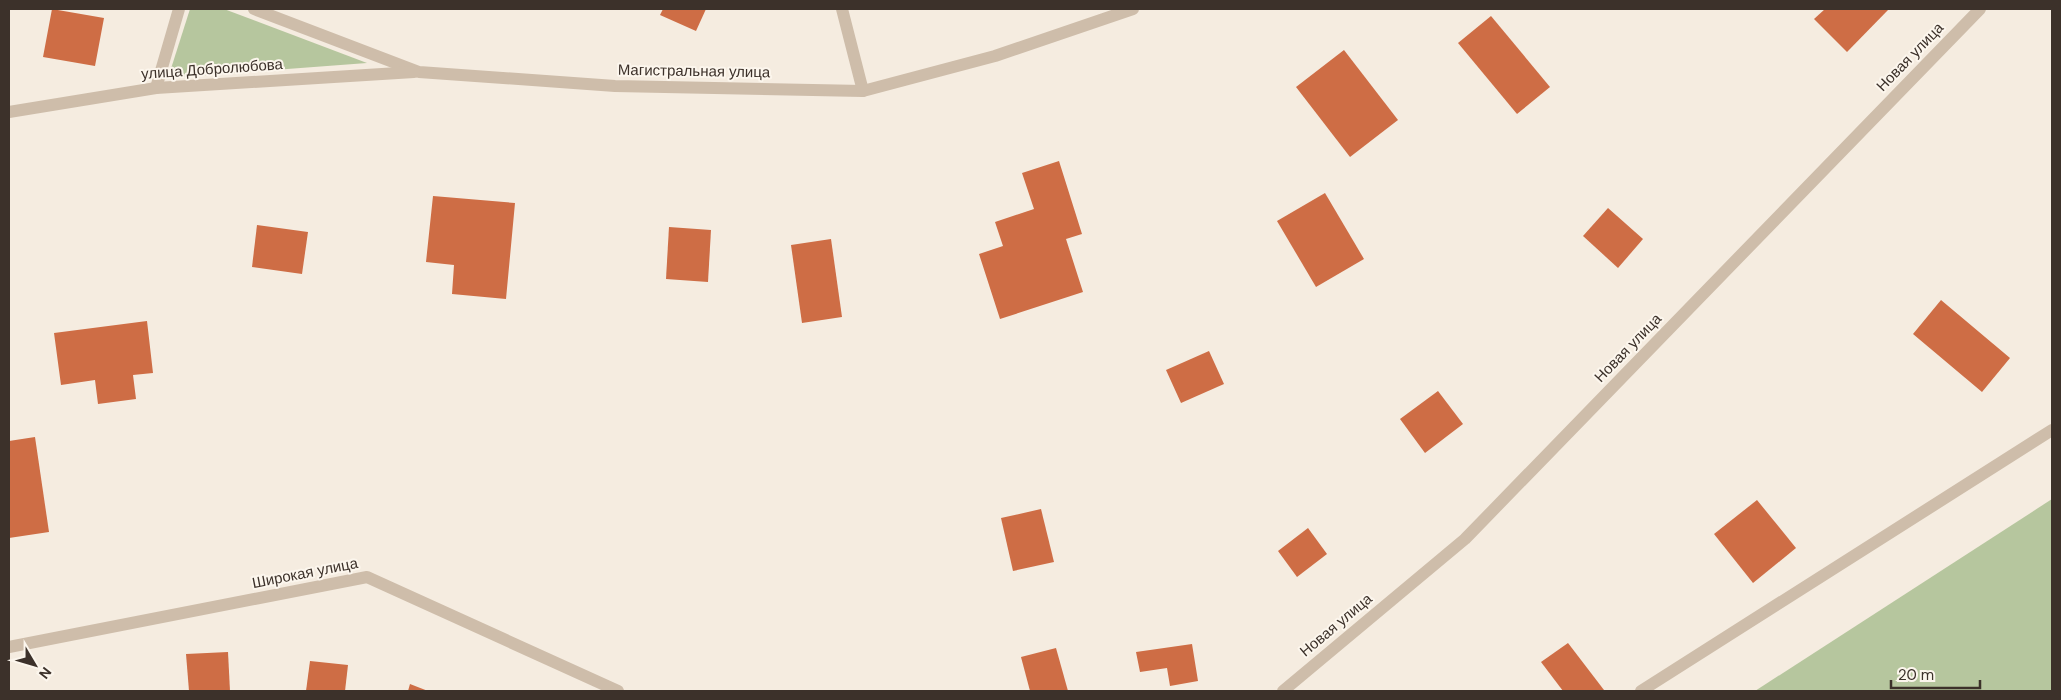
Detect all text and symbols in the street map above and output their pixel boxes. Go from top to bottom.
street label: Новая улица [1872,18,1948,96]
street label: улица Добролюбова [141,54,284,84]
street label: Магистральная улица [618,60,771,82]
street label: Новая улица [1590,309,1666,387]
street label: Широкая улица [250,553,360,593]
street label: Новая улица [1296,588,1377,661]
north arrow [10,640,60,690]
scale bar [1891,658,1980,690]
text: N [35,663,55,683]
text: 20 m [1898,665,1934,685]

